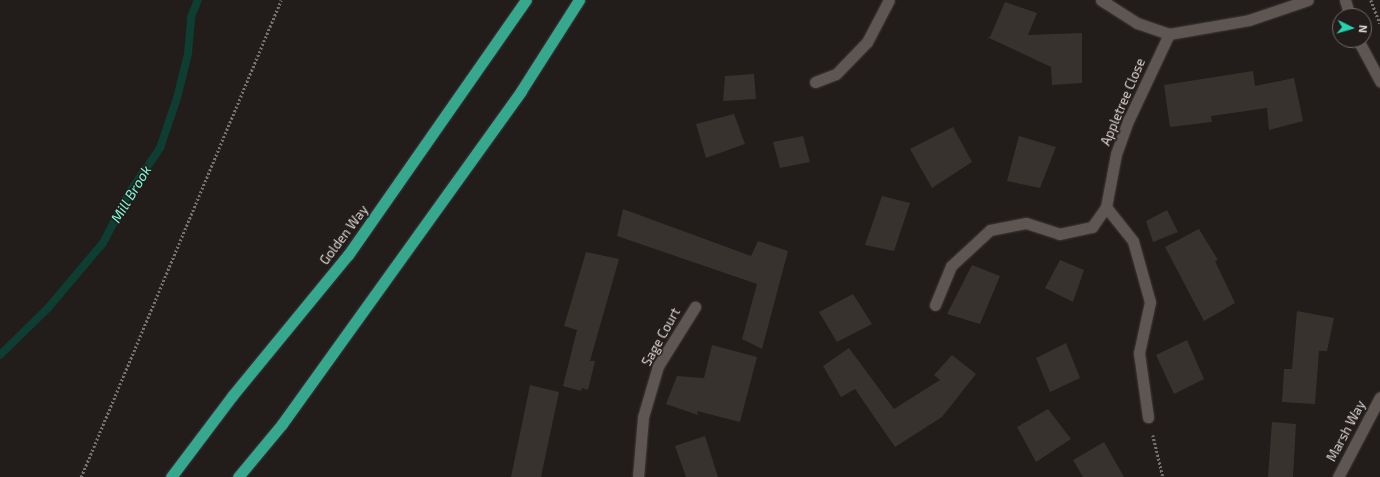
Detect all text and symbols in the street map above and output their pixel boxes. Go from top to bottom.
north arrow [1332,8,1372,48]
text: N [1357,24,1370,34]
street label: Appletree Close [1098,56,1148,148]
water label: Mill Brook [107,162,155,226]
street label: Golden Way [317,202,371,268]
street label: Sage Court [639,305,683,369]
street label: Marsh Way [1323,398,1369,464]

